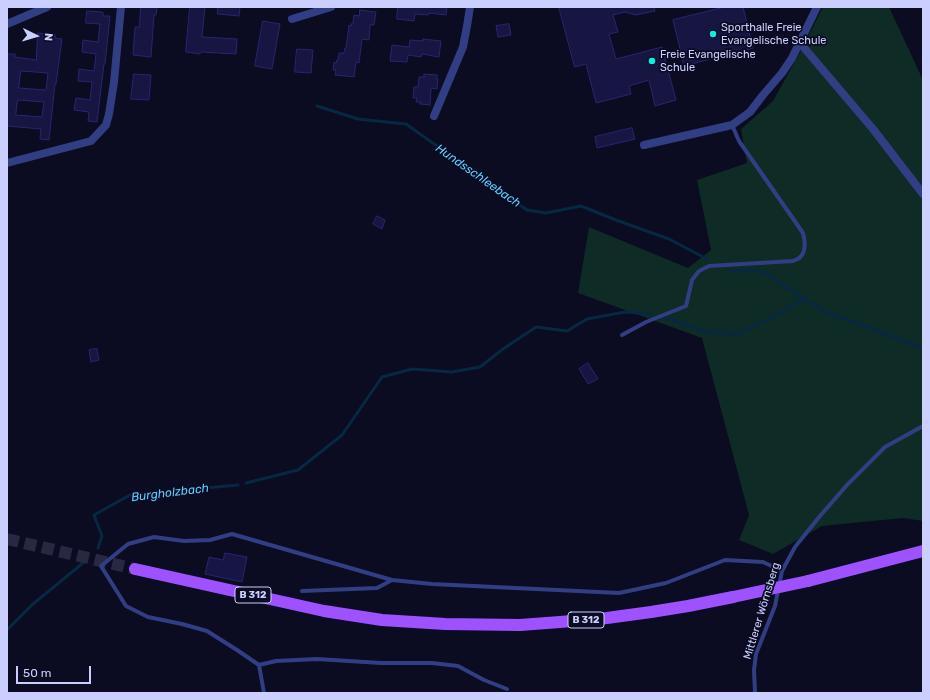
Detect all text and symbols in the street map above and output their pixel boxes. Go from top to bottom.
north arrow [16,16,56,56]
place label: Sporthalle Freie Evangelische Schule [721,21,826,47]
marker: Sporthalle Freie Evangelische Schule [708,29,718,39]
text: N [42,33,55,42]
place label: Freie Evangelische Schule [660,48,756,74]
marker: Freie Evangelische Schule [647,56,657,66]
water label: Hundsschleebach [433,141,523,211]
water label: Burgholzbach [130,481,210,505]
street label: Mittlerer Wörnsberg [741,561,783,661]
road number: B 312 [235,587,271,603]
road number: B 312 [568,612,604,628]
scale bar [18,658,93,684]
text: 50 m [23,666,51,680]

